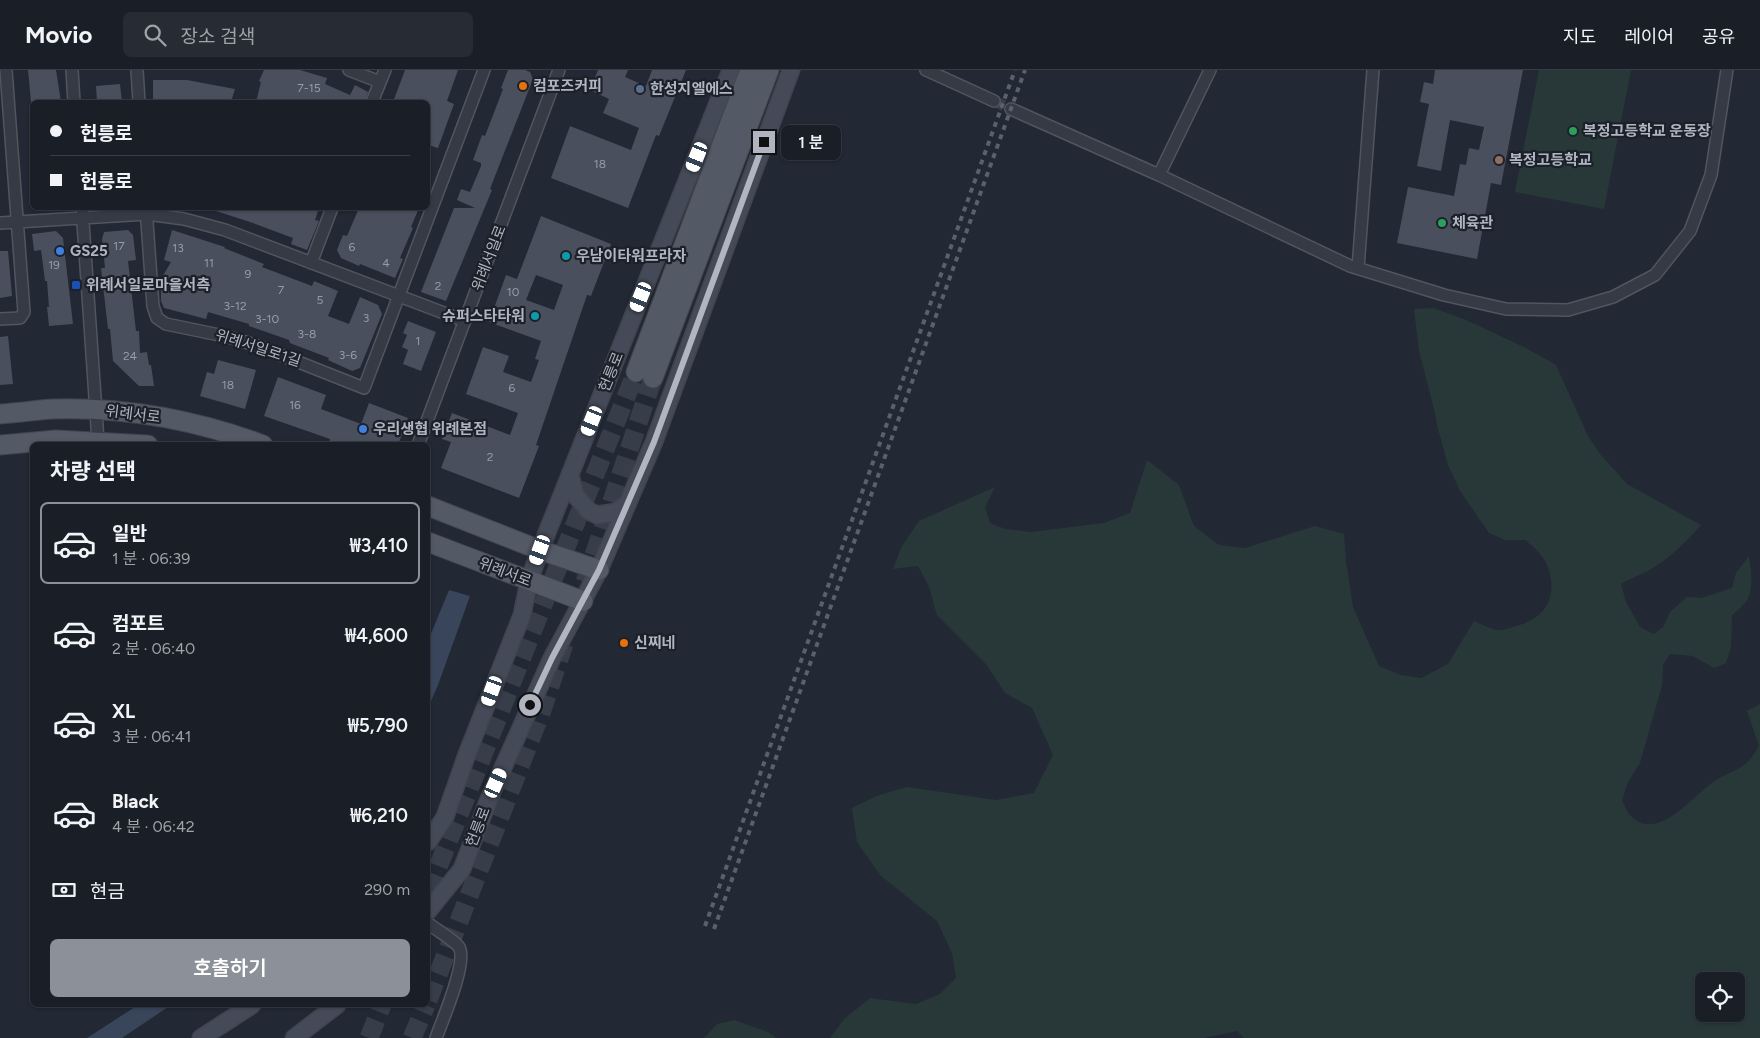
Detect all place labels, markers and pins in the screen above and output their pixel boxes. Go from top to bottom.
place label: 컴포즈커피 [533,77,602,95]
marker: 컴포즈커피 [517,80,529,92]
place label: 한성지엘에스 [650,80,733,98]
marker: 한성지엘에스 [634,83,646,95]
place label: 복정고등학교 운동장 [1583,122,1711,140]
marker: 복정고등학교 운동장 [1567,125,1579,137]
place label: 복정고등학교 [1509,151,1592,169]
marker: 복정고등학교 [1493,154,1505,166]
place label: 체육관 [1452,214,1494,232]
marker: 체육관 [1436,217,1448,229]
place label: GS25 [70,242,108,260]
marker: GS25 [54,245,66,257]
place label: 우남이타워프라자 [576,247,687,265]
marker: 우남이타워프라자 [560,250,572,262]
place label: 위례서일로마을서측 [86,276,210,294]
marker: 위례서일로마을서측 [70,279,82,291]
place label: 슈퍼스타타워 [442,307,525,325]
marker: 슈퍼스타타워 [529,310,541,322]
place label: 우리생협 위례본점 [373,420,487,438]
marker: 우리생협 위례본점 [357,423,369,435]
place label: 신찌네 [634,634,675,652]
marker: 신찌네 [618,637,630,649]

